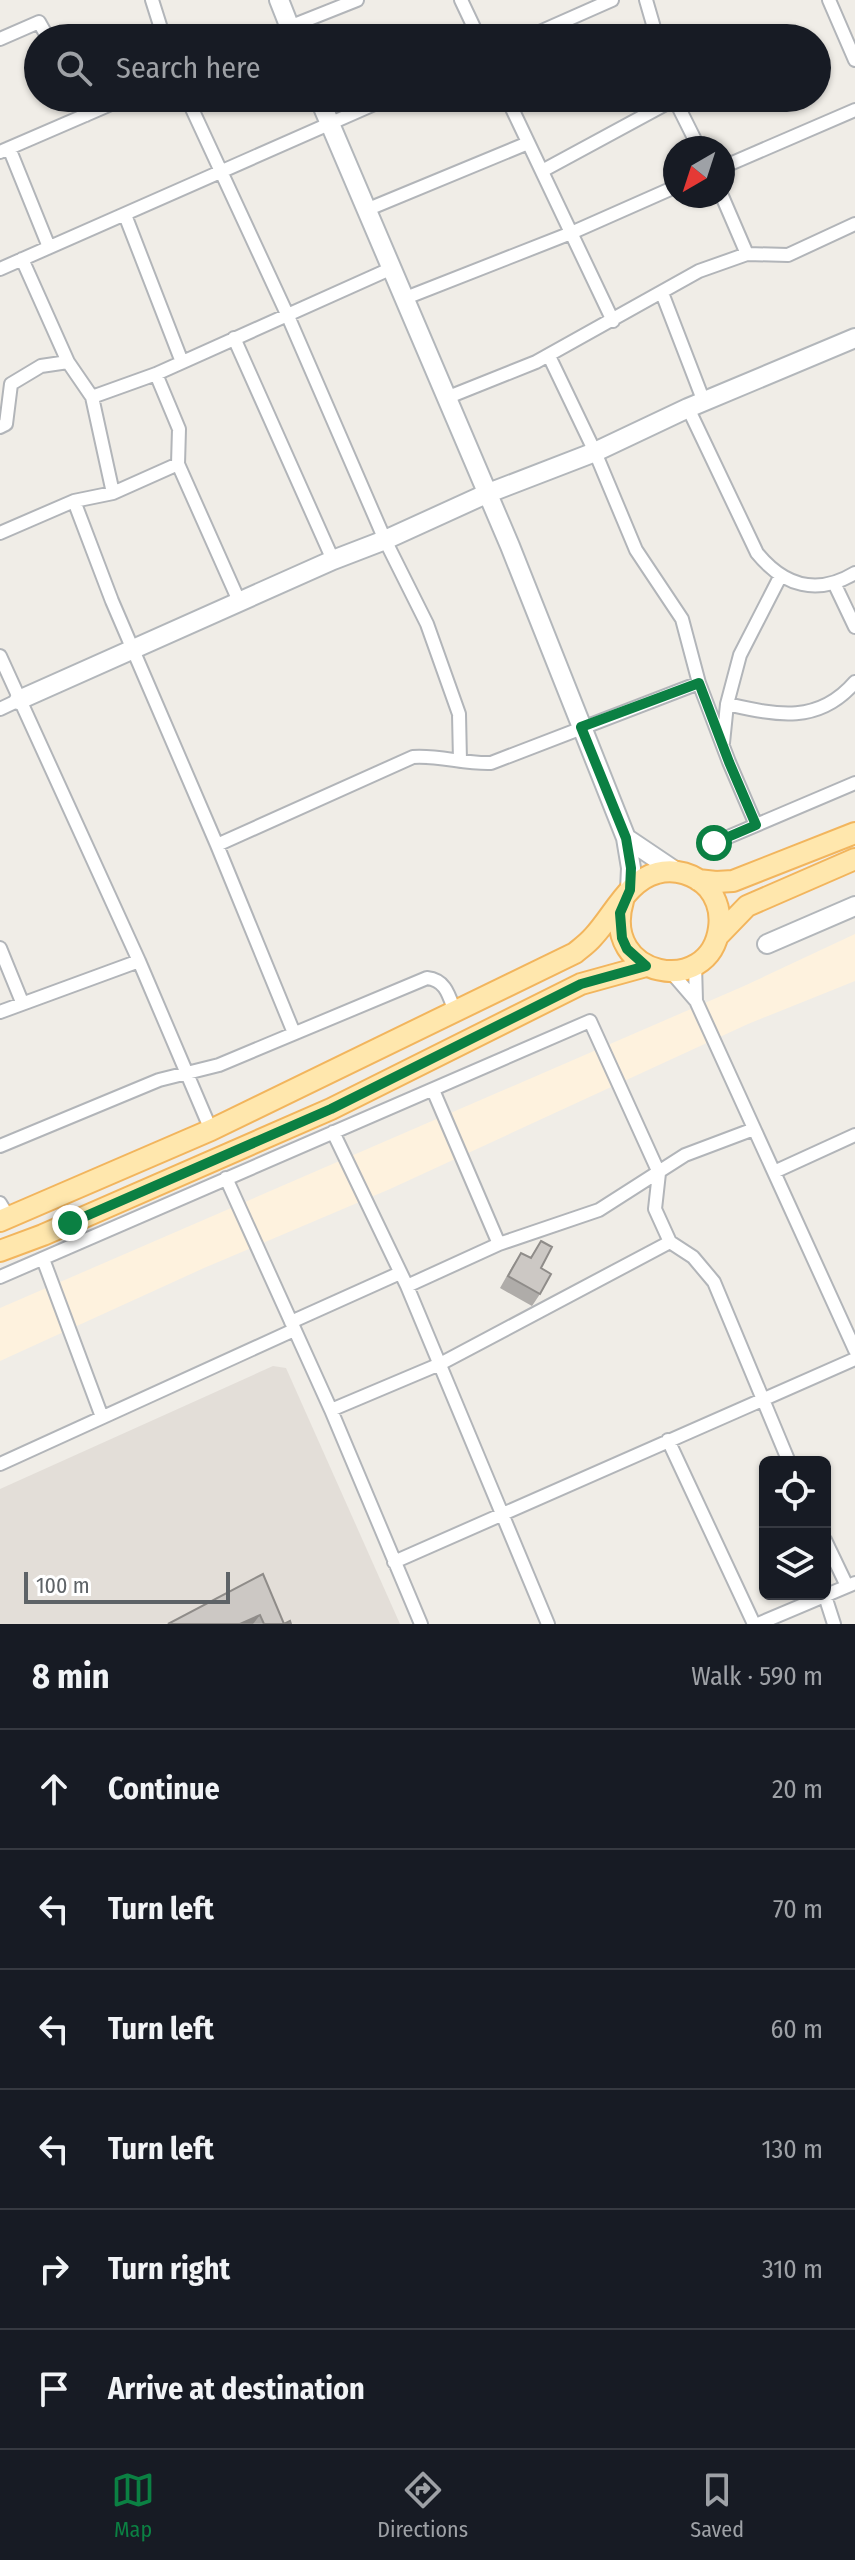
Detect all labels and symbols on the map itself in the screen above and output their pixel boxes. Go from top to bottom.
north arrow [663,136,735,208]
route start [696,825,732,861]
route end [52,1205,88,1241]
scale bar [24,1568,230,1604]

